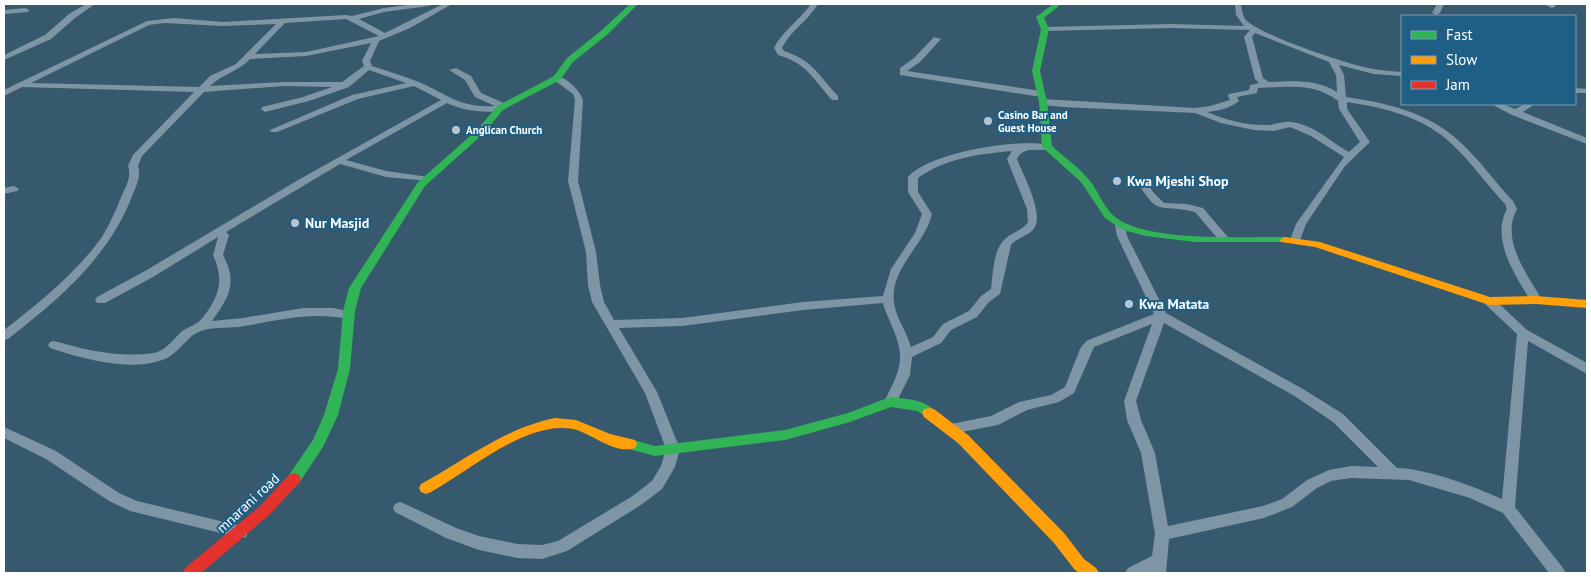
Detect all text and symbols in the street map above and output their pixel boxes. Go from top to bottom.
legend [1401,15,1576,105]
text: Fast [1446,25,1473,44]
text: Slow [1446,50,1477,69]
text: Jam [1445,75,1470,94]
place label: Casino Bar and Guest House [998,108,1068,135]
marker: Casino Bar and Guest House [982,115,994,127]
place label: Anglican Church [466,123,542,137]
marker: Anglican Church [450,124,462,136]
place label: Kwa Mjeshi Shop [1127,172,1229,190]
marker: Kwa Mjeshi Shop [1111,175,1123,187]
place label: Nur Masjid [305,214,369,232]
marker: Nur Masjid [289,217,301,229]
place label: Kwa Matata [1139,295,1209,313]
marker: Kwa Matata [1123,298,1135,310]
street label: mnarani road [213,469,283,537]

